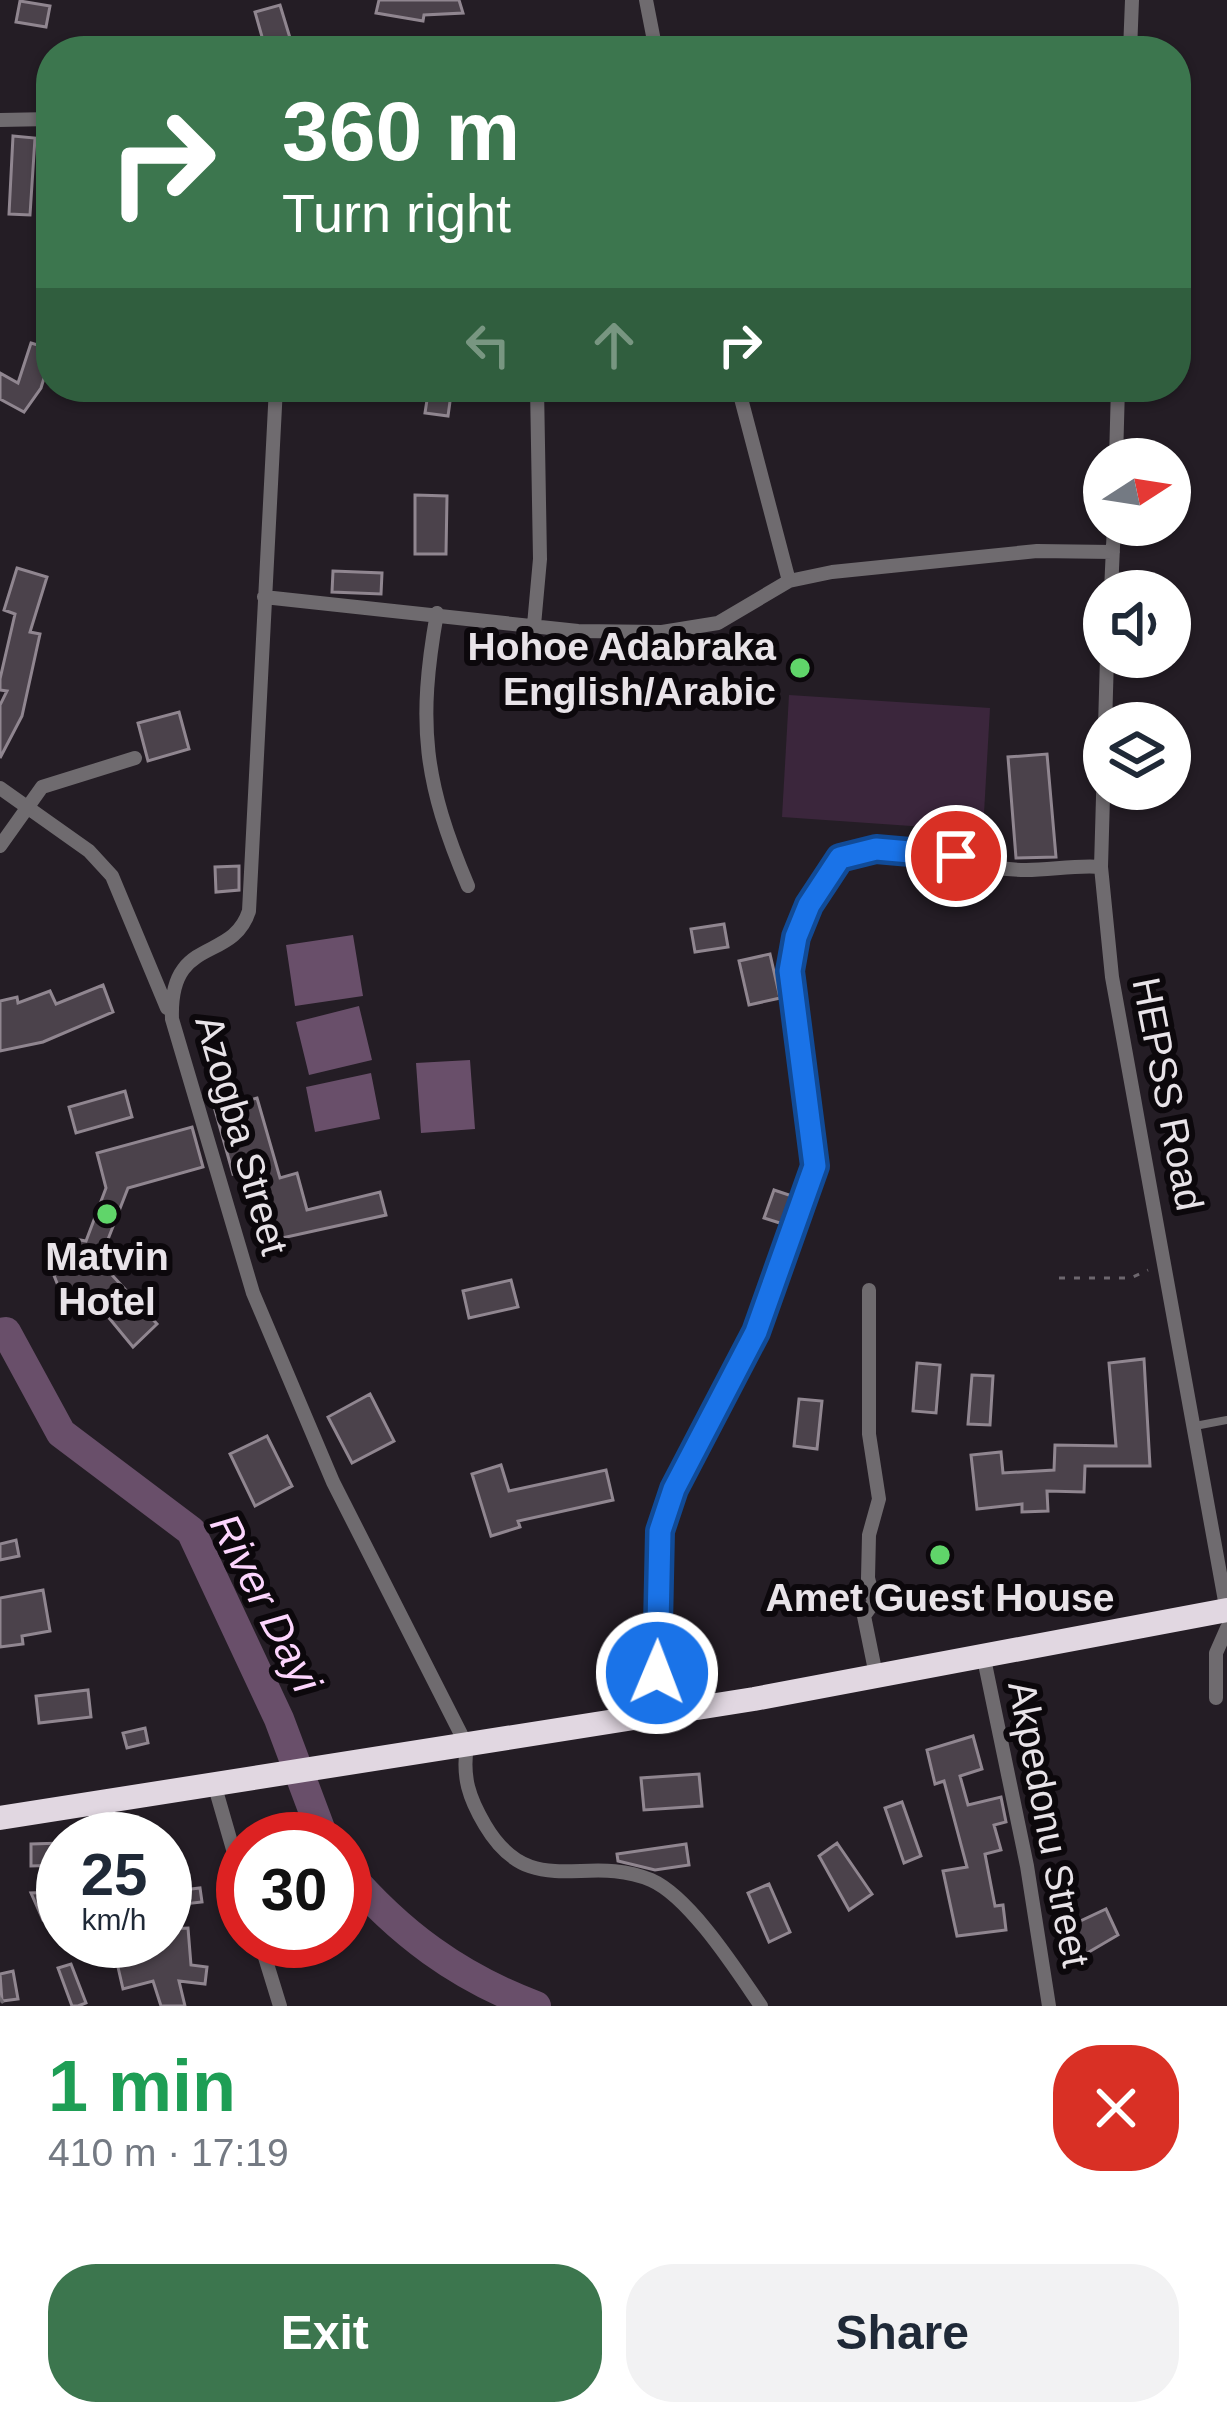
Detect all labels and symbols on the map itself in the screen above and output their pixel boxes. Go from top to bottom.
north arrow [1083,438,1191,546]
place label: Hohoe Adabraka English/Arabic [468,625,776,713]
marker: Hohoe Adabraka English/Arabic [787,655,813,681]
pin [905,805,1007,907]
street label: HEPSS Road [1124,974,1212,1214]
street label: Azogba Street [187,1010,297,1260]
marker: Matvin Hotel [94,1201,120,1227]
place label: Matvin Hotel [45,1235,169,1323]
water label: River Dayi [201,1506,332,1701]
marker: Amet Guest House [927,1542,953,1568]
place label: Amet Guest House [766,1576,1114,1619]
position arrow [594,1610,720,1736]
street label: Akpedonu Street [1000,1677,1098,1971]
speed limit sign: 30 [216,1812,372,1968]

